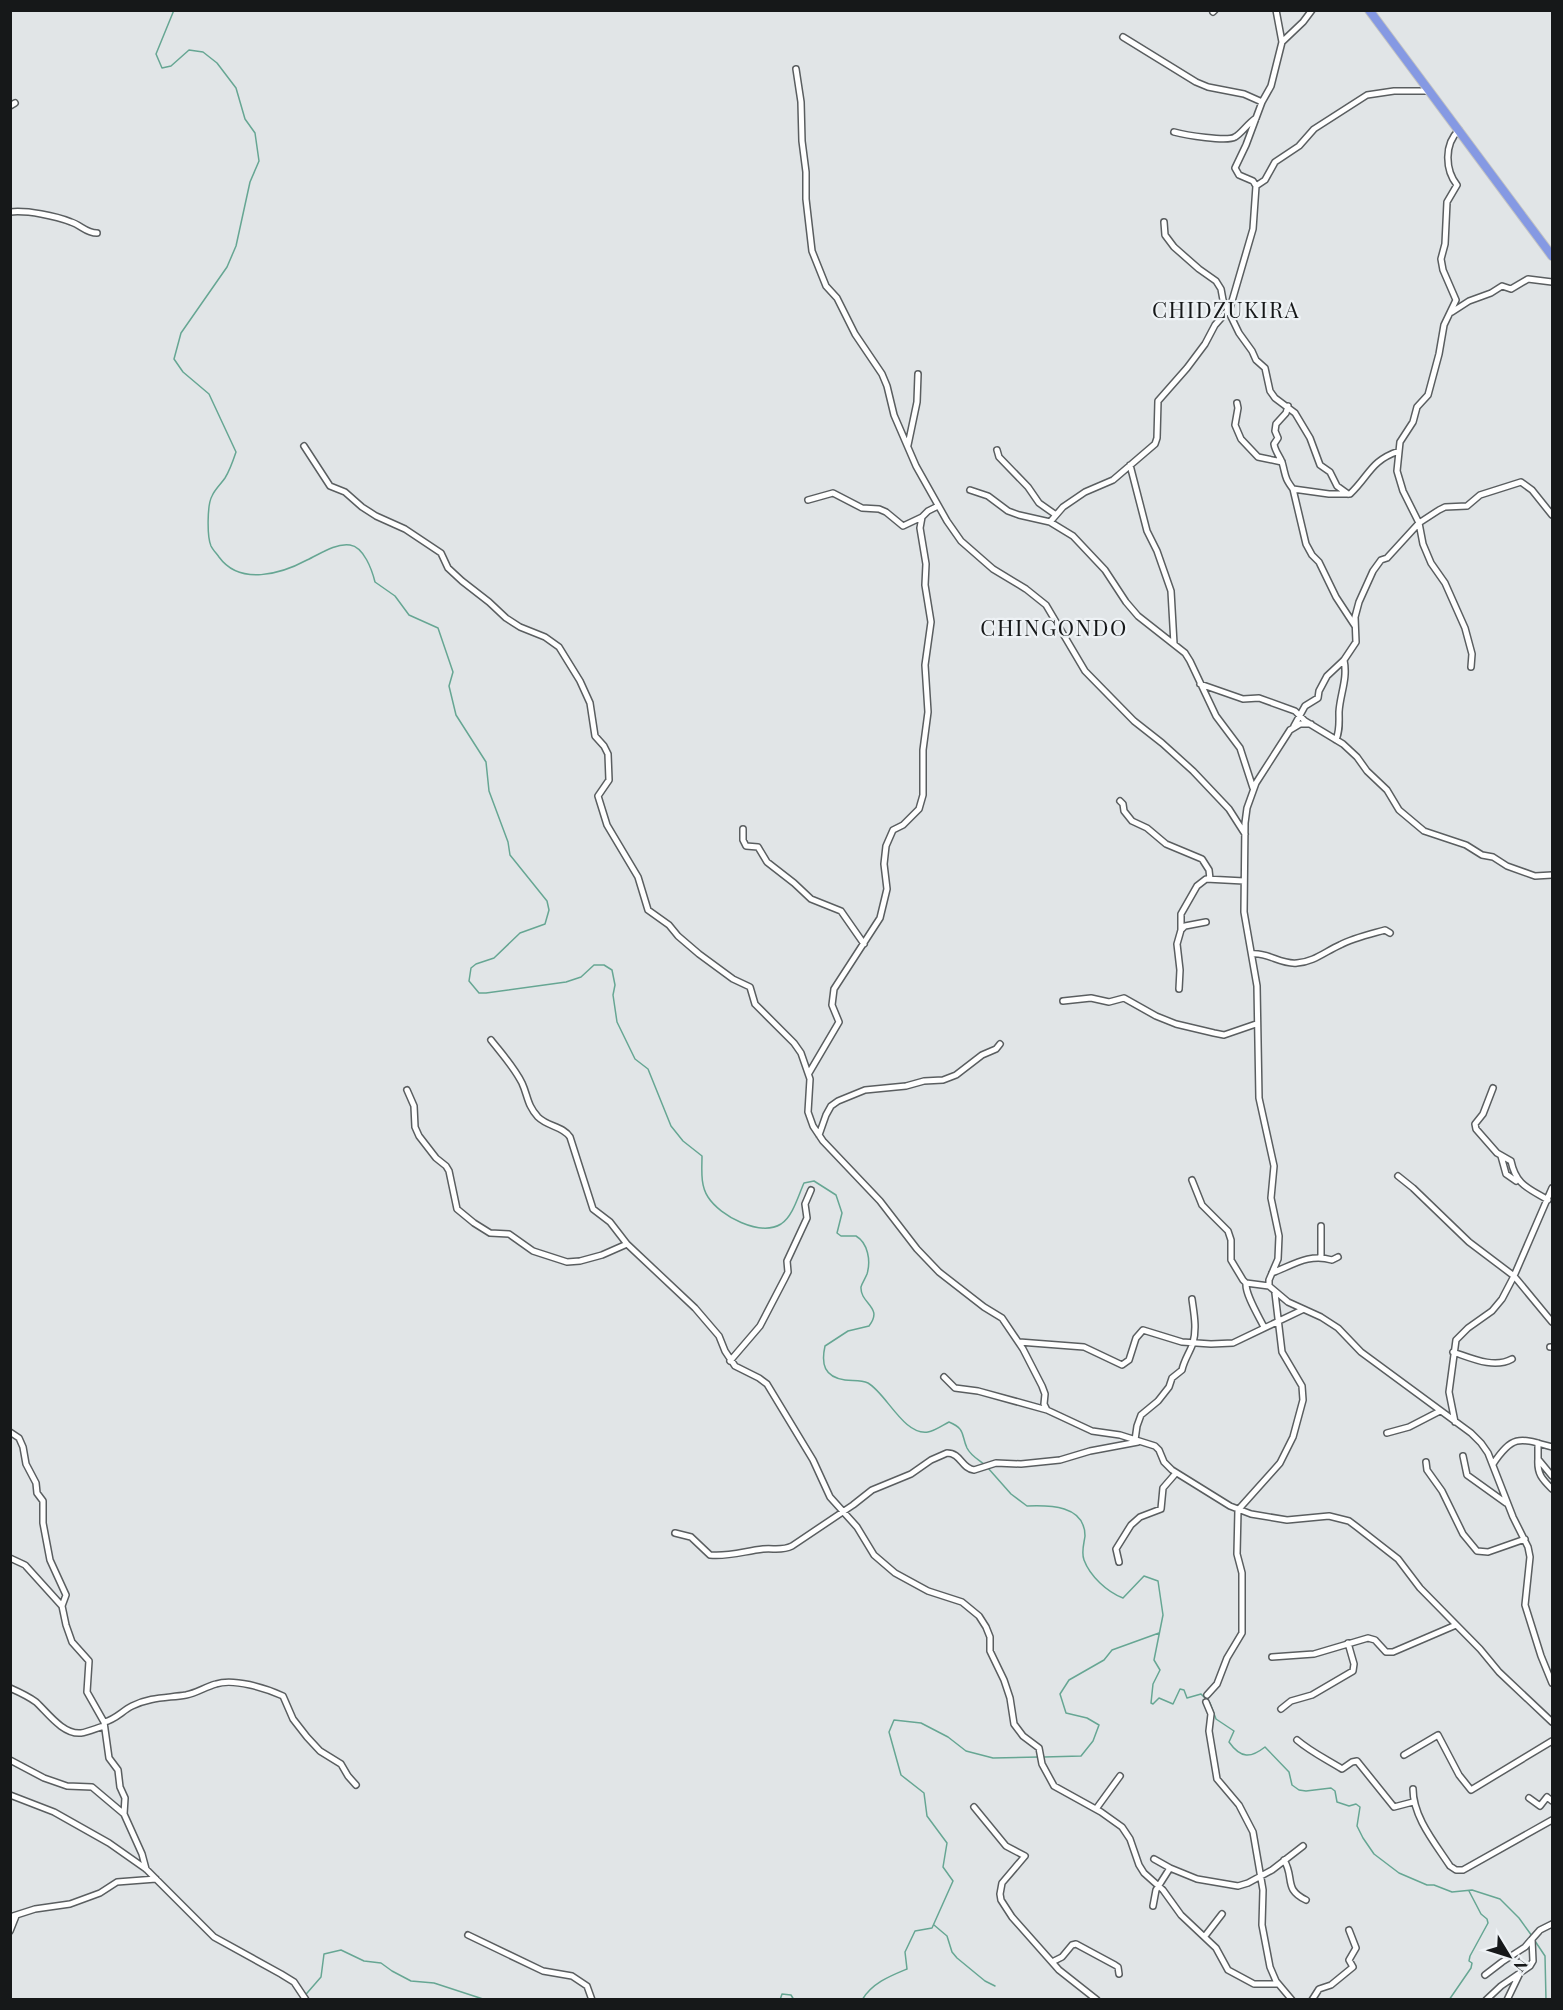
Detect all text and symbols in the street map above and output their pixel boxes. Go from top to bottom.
district label: CHIDZUKIRA [1152,294,1300,324]
district label: CHINGONDO [980,612,1128,642]
north arrow [1479,1926,1539,1986]
text: N [1509,1955,1533,1977]

